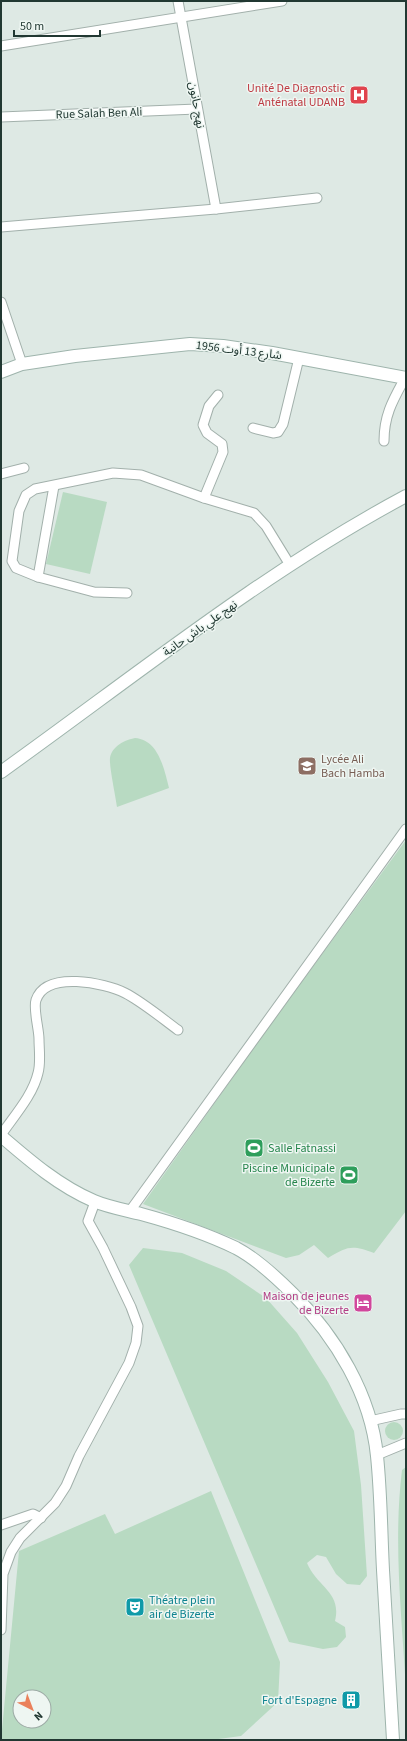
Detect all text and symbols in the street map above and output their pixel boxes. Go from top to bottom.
scale bar [14,12,100,38]
text: 50 m [20,18,44,35]
street label: نهج حانون [184,80,209,130]
place label: Unité De Diagnostic Anténatal UDANB [247,80,346,111]
hospital icon: Unité De Diagnostic Anténatal UDANB [348,84,370,106]
street label: Rue Salah Ben Ali [55,103,143,124]
street label: شارع 13 أوت 1956 [195,337,283,364]
street label: نهج علي باش حانبة [159,596,242,661]
place label: Lycée Ali Bach Hamba [321,751,385,782]
school or university icon: Lycée Ali Bach Hamba [296,755,318,777]
sports icon: Salle Fatnassi [243,1137,265,1159]
place label: Salle Fatnassi [268,1140,336,1157]
place label: Piscine Municipale de Bizerte [242,1160,335,1191]
sports icon: Piscine Municipale de Bizerte [338,1164,360,1186]
place label: Maison de jeunes de Bizerte [263,1288,349,1319]
hotel icon: Maison de jeunes de Bizerte [352,1292,374,1314]
place label: Théatre plein air de Bizerte [149,1592,215,1623]
theatre icon: Théatre plein air de Bizerte [124,1596,146,1618]
north arrow [12,1689,52,1729]
building icon: Fort d'Espagne [340,1689,362,1711]
place label: Fort d'Espagne [262,1692,337,1709]
text: N [31,1708,46,1724]

